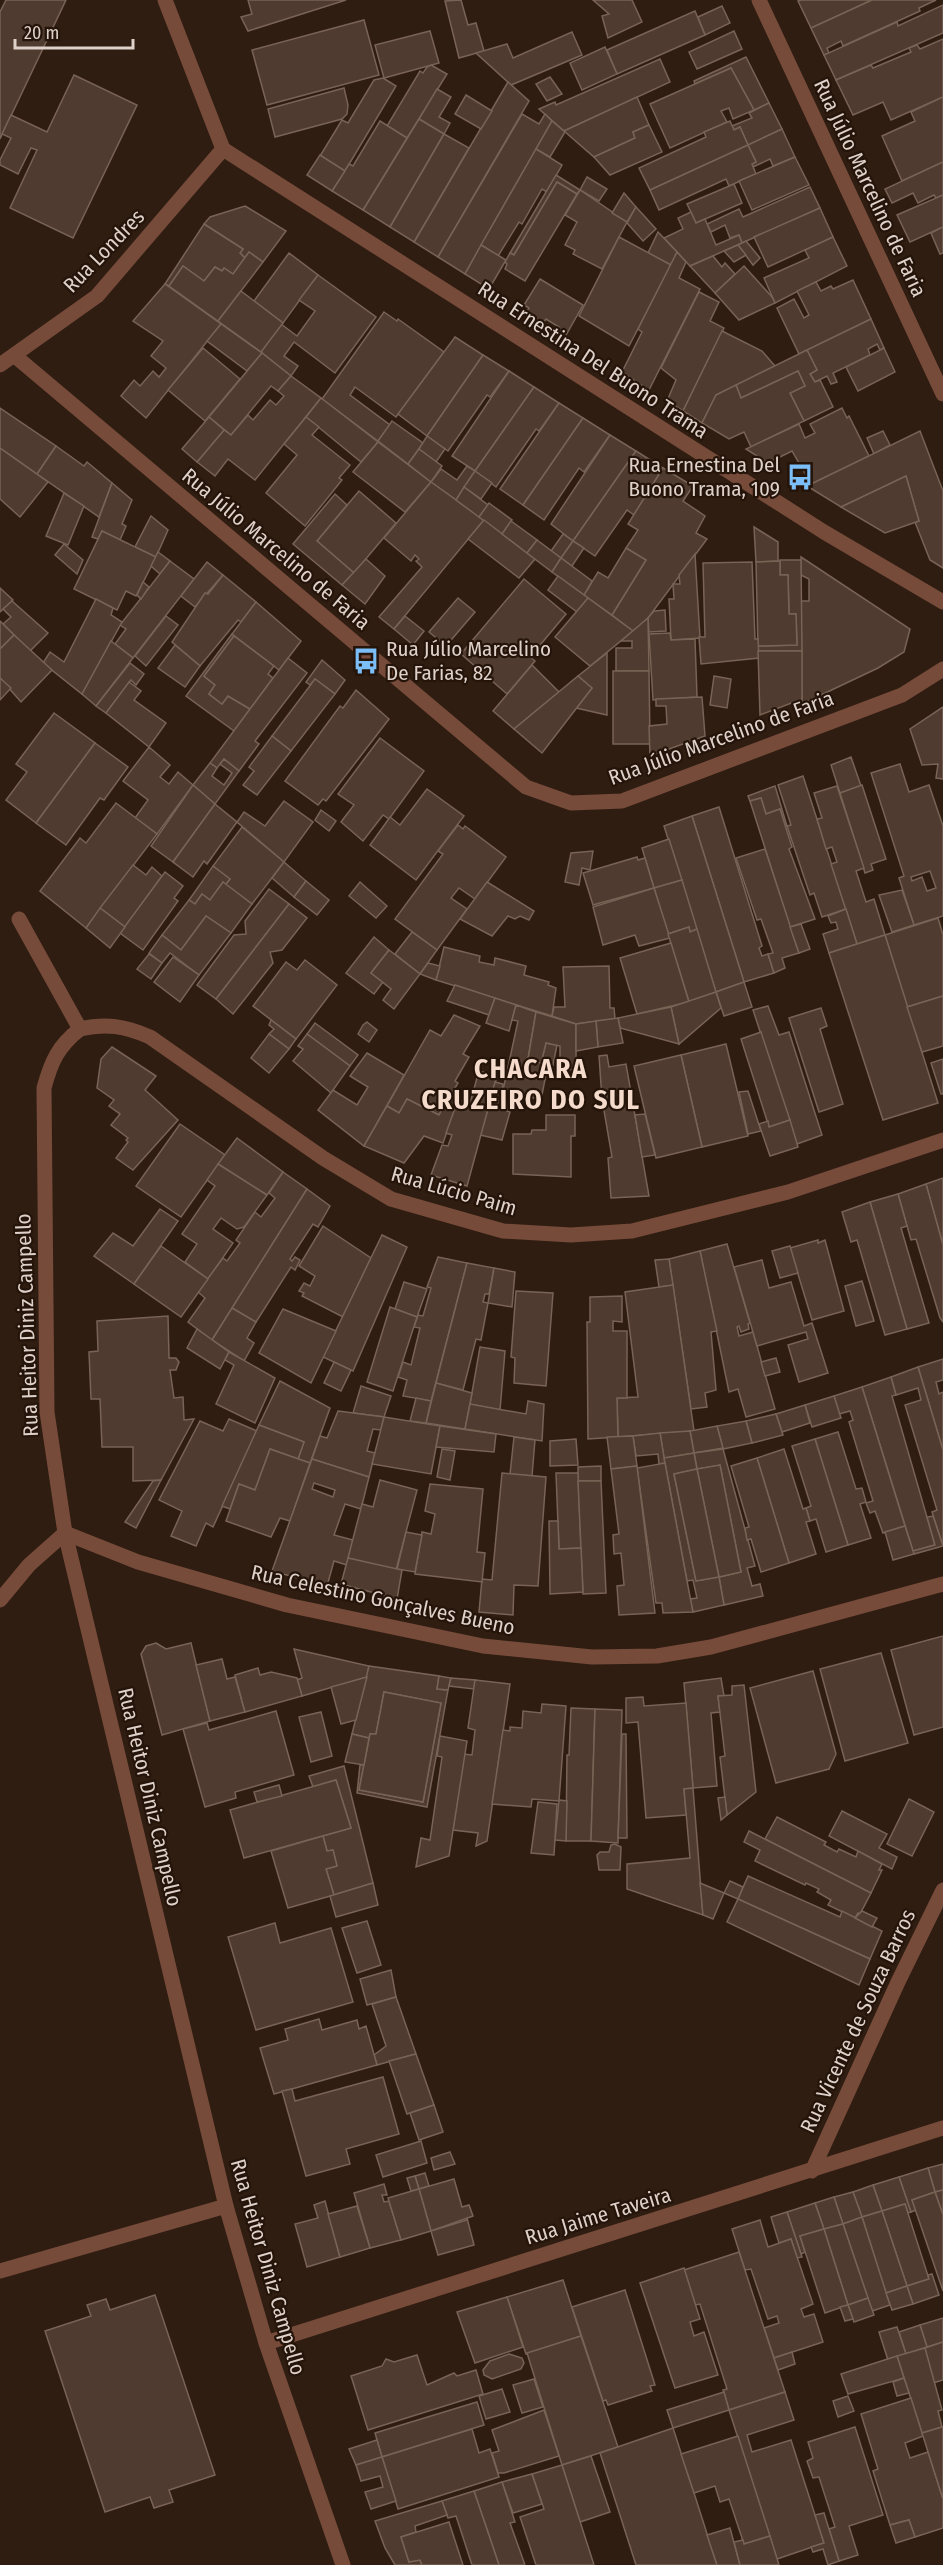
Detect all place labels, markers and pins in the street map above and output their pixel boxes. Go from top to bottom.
place label: Rua Ernestina Del Buono Trama, 109 [628,452,780,502]
bus stop icon: Rua Ernestina Del Buono Trama, 109 [785,462,815,492]
place label: Rua Júlio Marcelino De Farias, 82 [386,636,551,686]
bus stop icon: Rua Júlio Marcelino De Farias, 82 [351,646,381,676]

